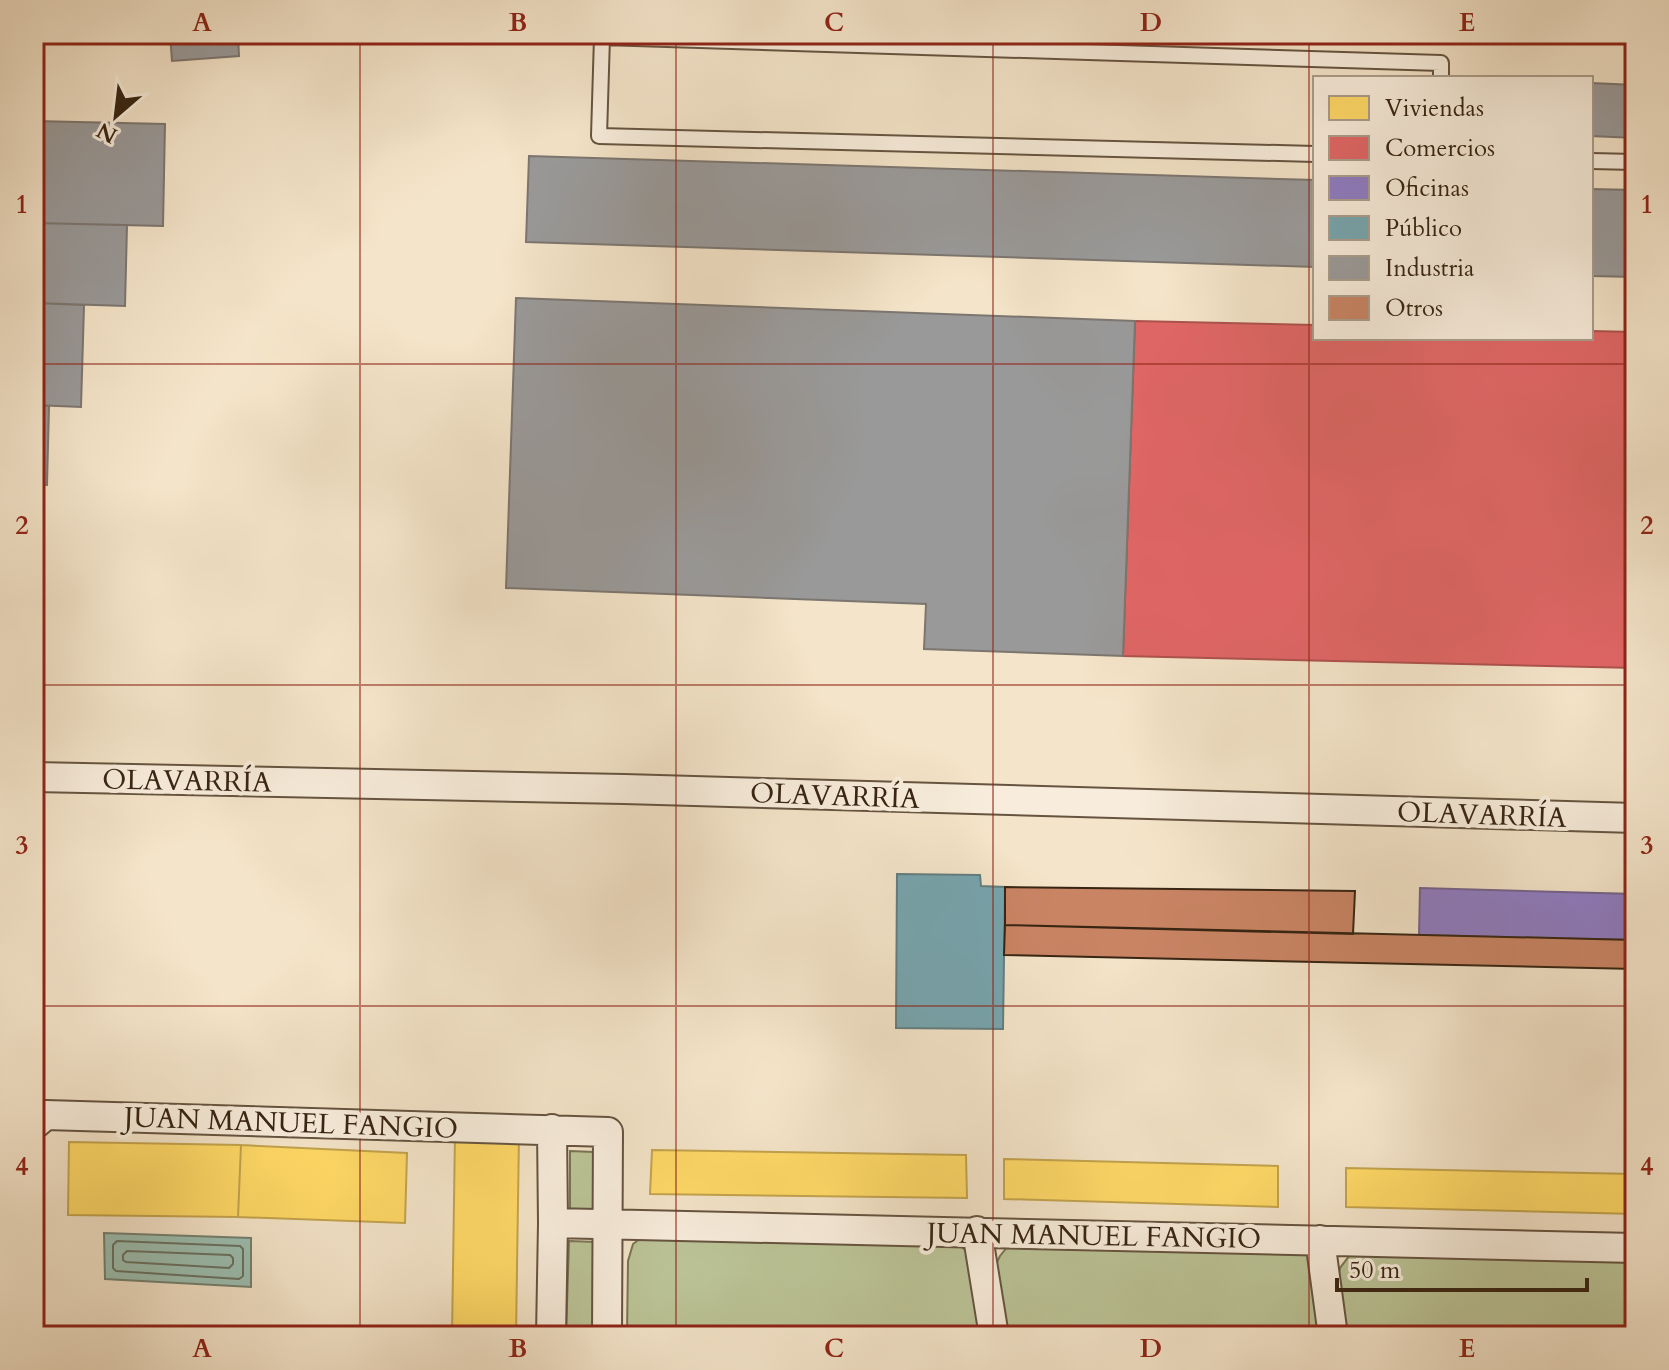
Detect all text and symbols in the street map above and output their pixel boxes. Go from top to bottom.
text: A [192,5,212,40]
text: B [509,5,527,40]
text: C [824,5,844,40]
text: D [1140,5,1162,40]
text: E [1459,5,1475,40]
north arrow [76,76,156,156]
legend [1313,76,1593,340]
text: Viviendas [1385,92,1484,125]
text: N [92,115,123,151]
text: Comercios [1385,132,1495,165]
text: Oficinas [1385,172,1469,205]
text: 1 [15,187,29,222]
text: 1 [1640,187,1654,222]
text: Público [1385,212,1462,245]
text: Industria [1385,252,1475,285]
text: Otros [1385,292,1443,325]
text: 2 [15,508,29,543]
text: 2 [1640,508,1654,543]
street label: OLAVARRÍA [102,761,272,801]
street label: OLAVARRÍA [749,774,921,818]
street label: OLAVARRÍA [1396,793,1568,837]
text: 3 [15,828,29,863]
text: 3 [1640,828,1654,863]
street label: JUAN MANUEL FANGIO [119,1098,459,1148]
text: 4 [15,1149,29,1184]
text: 4 [1640,1149,1654,1184]
street label: JUAN MANUEL FANGIO [923,1214,1261,1258]
scale bar [1337,1242,1587,1292]
text: 50 m [1349,1254,1401,1287]
text: A [192,1331,212,1366]
text: B [509,1331,527,1366]
text: C [824,1331,844,1366]
text: D [1140,1331,1162,1366]
text: E [1459,1331,1475,1366]

